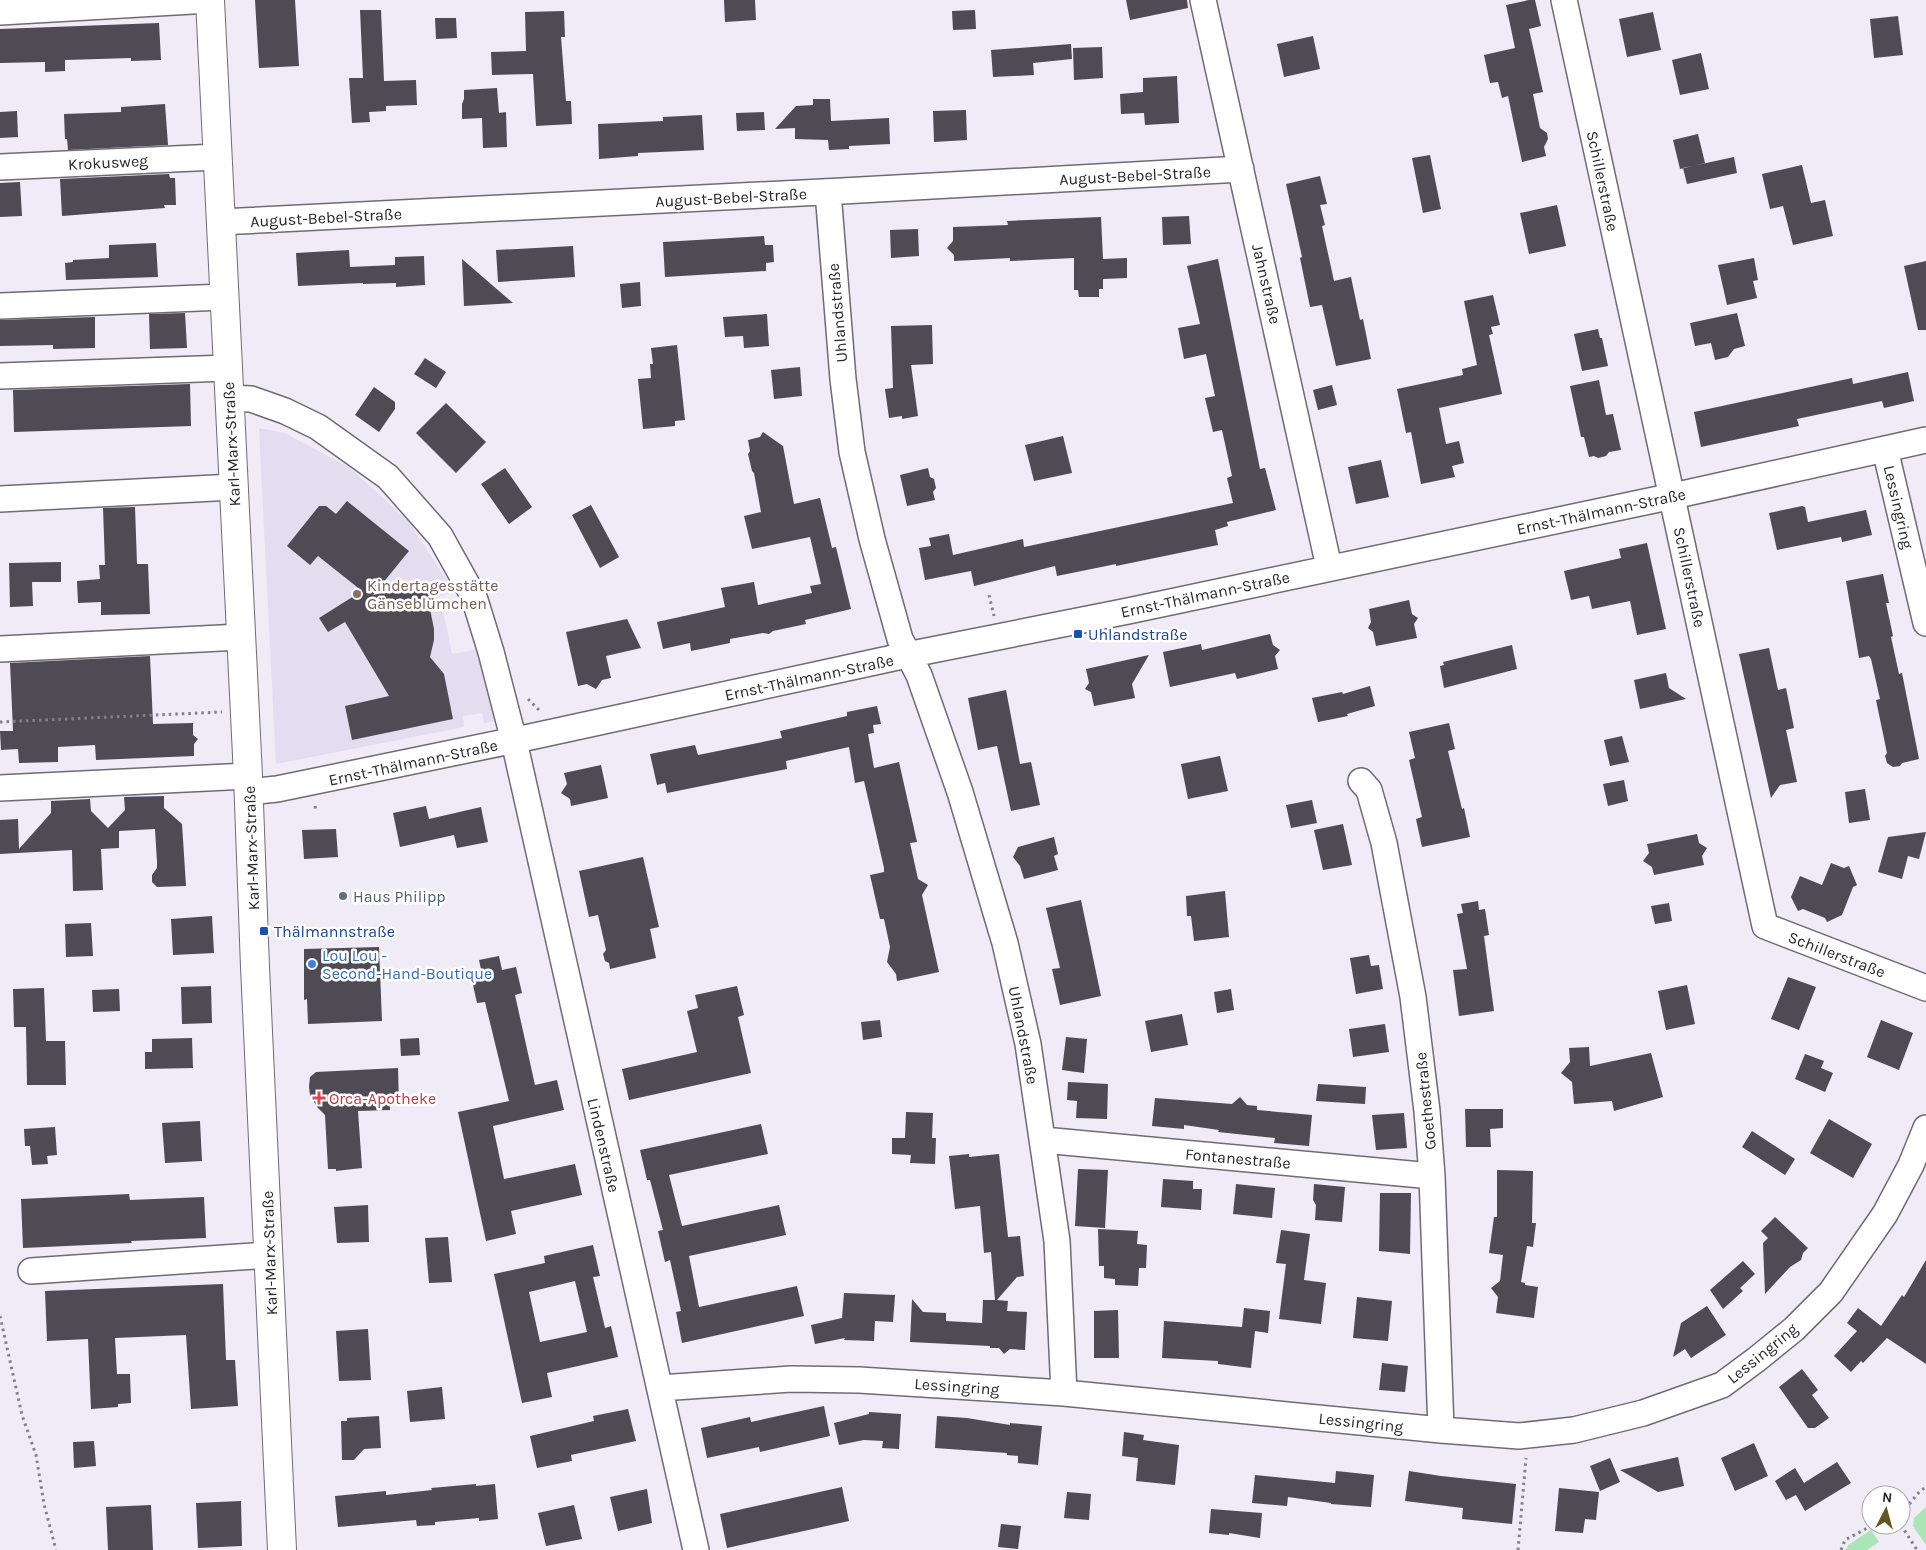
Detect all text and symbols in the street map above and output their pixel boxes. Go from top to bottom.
street label: Schillerstraße [1583,129,1622,233]
street label: Krokusweg [67,151,149,174]
street label: August-Bebel-Straße [1059,162,1211,189]
street label: August-Bebel-Straße [655,184,807,211]
street label: August-Bebel-Straße [250,204,402,231]
street label: Jahnstraße [1248,242,1285,326]
street label: Uhlandstraße [824,263,851,363]
street label: Karl-Marx-Straße [219,381,244,507]
street label: Lessingring [1880,463,1917,551]
street label: Ernst-Thälmann-Straße [1515,484,1687,539]
street label: Schillerstraße [1670,525,1709,629]
street label: Ernst-Thälmann-Straße [1119,567,1291,622]
place label: Kindertagesstätte Gänseblümchen [367,576,499,613]
marker: Kindertagesstätte Gänseblümchen [351,588,363,600]
place label: Uhlandstraße [1088,625,1188,644]
marker: Uhlandstraße [1072,628,1084,640]
street label: Ernst-Thälmann-Straße [723,650,895,705]
street label: Ernst-Thälmann-Straße [327,735,499,790]
street label: Karl-Marx-Straße [240,785,263,911]
place label: Haus Philipp [353,887,446,906]
marker: Haus Philipp [337,890,349,902]
place label: Thälmannstraße [274,922,395,941]
marker: Thälmannstraße [258,925,270,937]
street label: Schillerstraße [1786,927,1888,982]
place label: Lou Lou - Second-Hand-Boutique [322,946,492,983]
marker: Lou Lou - Second-Hand-Boutique [306,958,318,970]
street label: Uhlandstraße [1005,984,1042,1086]
street label: Goethestraße [1411,1051,1440,1151]
place label: Orca-Apotheke [329,1089,436,1108]
marker: Orca-Apotheke [313,1092,325,1104]
street label: Lindenstraße [583,1096,624,1194]
street label: Fontanestraße [1184,1144,1292,1173]
street label: Karl-Marx-Straße [258,1190,281,1316]
street label: Lessingring [1723,1319,1801,1388]
street label: Lessingring [914,1374,1000,1399]
street label: Lessingring [1318,1409,1404,1436]
north arrow [1861,1485,1911,1535]
text: N [1881,1489,1893,1507]

